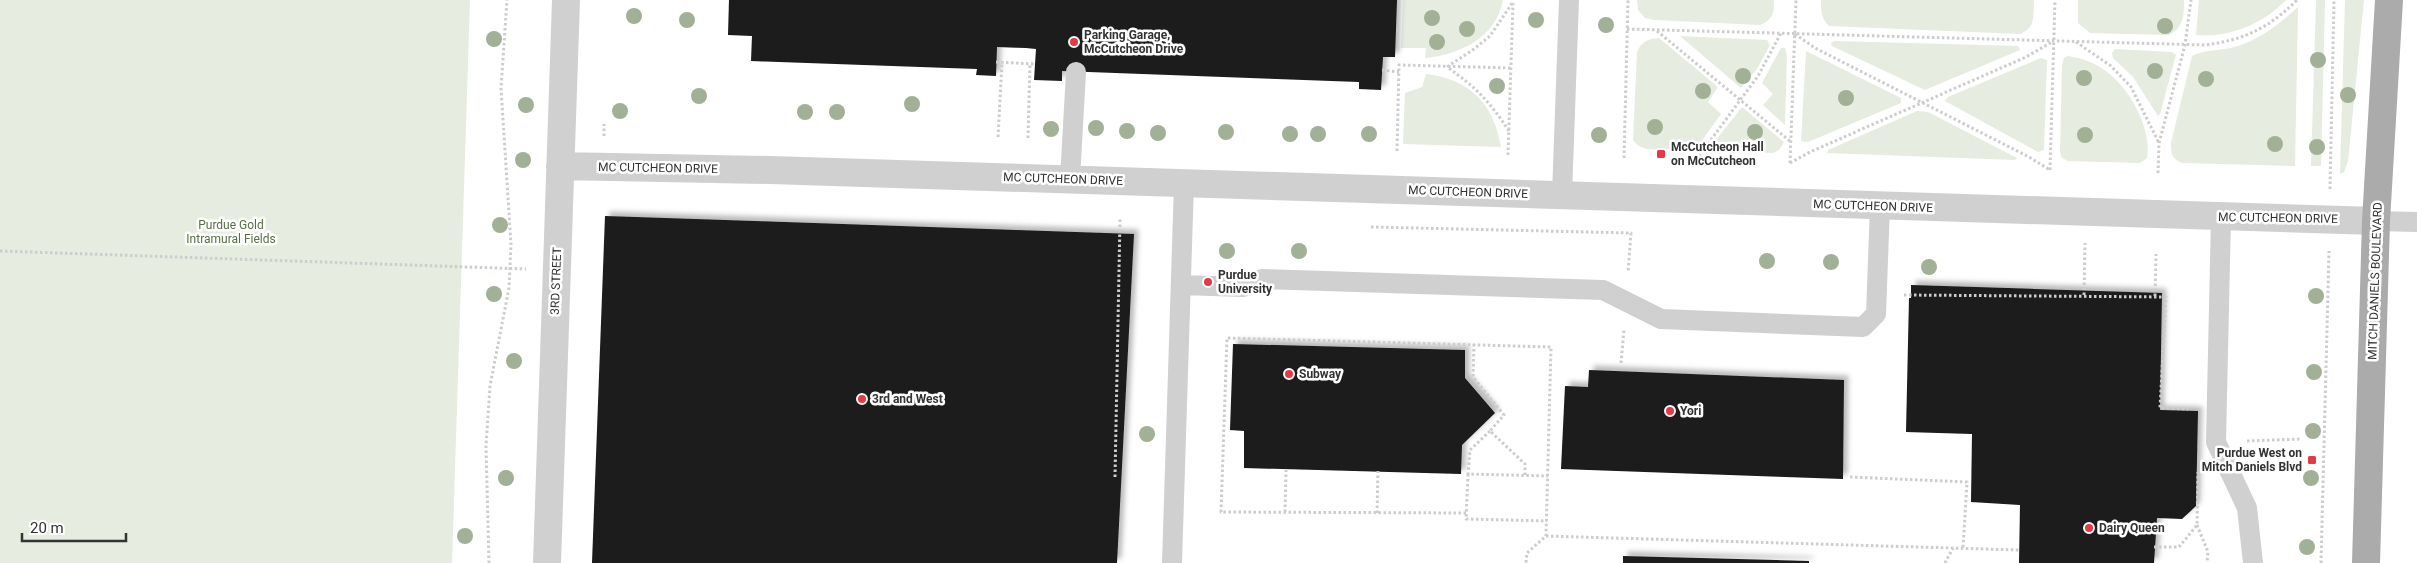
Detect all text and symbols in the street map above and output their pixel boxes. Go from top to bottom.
place label: Parking Garage, McCutcheon Drive [1084,28,1184,56]
marker: Parking Garage, McCutcheon Drive [1068,36,1080,48]
place label: McCutcheon Hall on McCutcheon [1671,140,1764,168]
marker: McCutcheon Hall on McCutcheon [1655,148,1667,160]
street label: MC CUTCHEON DRIVE [598,160,718,176]
street label: MC CUTCHEON DRIVE [1003,170,1123,188]
street label: MC CUTCHEON DRIVE [1408,183,1528,201]
street label: MC CUTCHEON DRIVE [1813,197,1933,215]
street label: MITCH DANIELS BOULEVARD [2365,202,2385,360]
street label: MC CUTCHEON DRIVE [2218,210,2338,226]
park label: Purdue Gold Intramural Fields [186,218,276,246]
street label: 3RD STREET [548,247,564,315]
place label: Purdue University [1218,268,1273,296]
marker: Purdue University [1202,276,1214,288]
place label: Subway [1299,367,1342,381]
marker: Subway [1283,368,1295,380]
place label: 3rd and West [872,392,943,406]
marker: 3rd and West [856,393,868,405]
place label: Yori [1680,404,1701,418]
marker: Yori [1664,405,1676,417]
place label: Purdue West on Mitch Daniels Blvd [2202,446,2302,474]
marker: Purdue West on Mitch Daniels Blvd [2306,454,2318,466]
scale bar [22,510,126,542]
text: 20 m [30,519,64,537]
place label: Dairy Queen [2099,521,2165,535]
marker: Dairy Queen [2083,522,2095,534]

